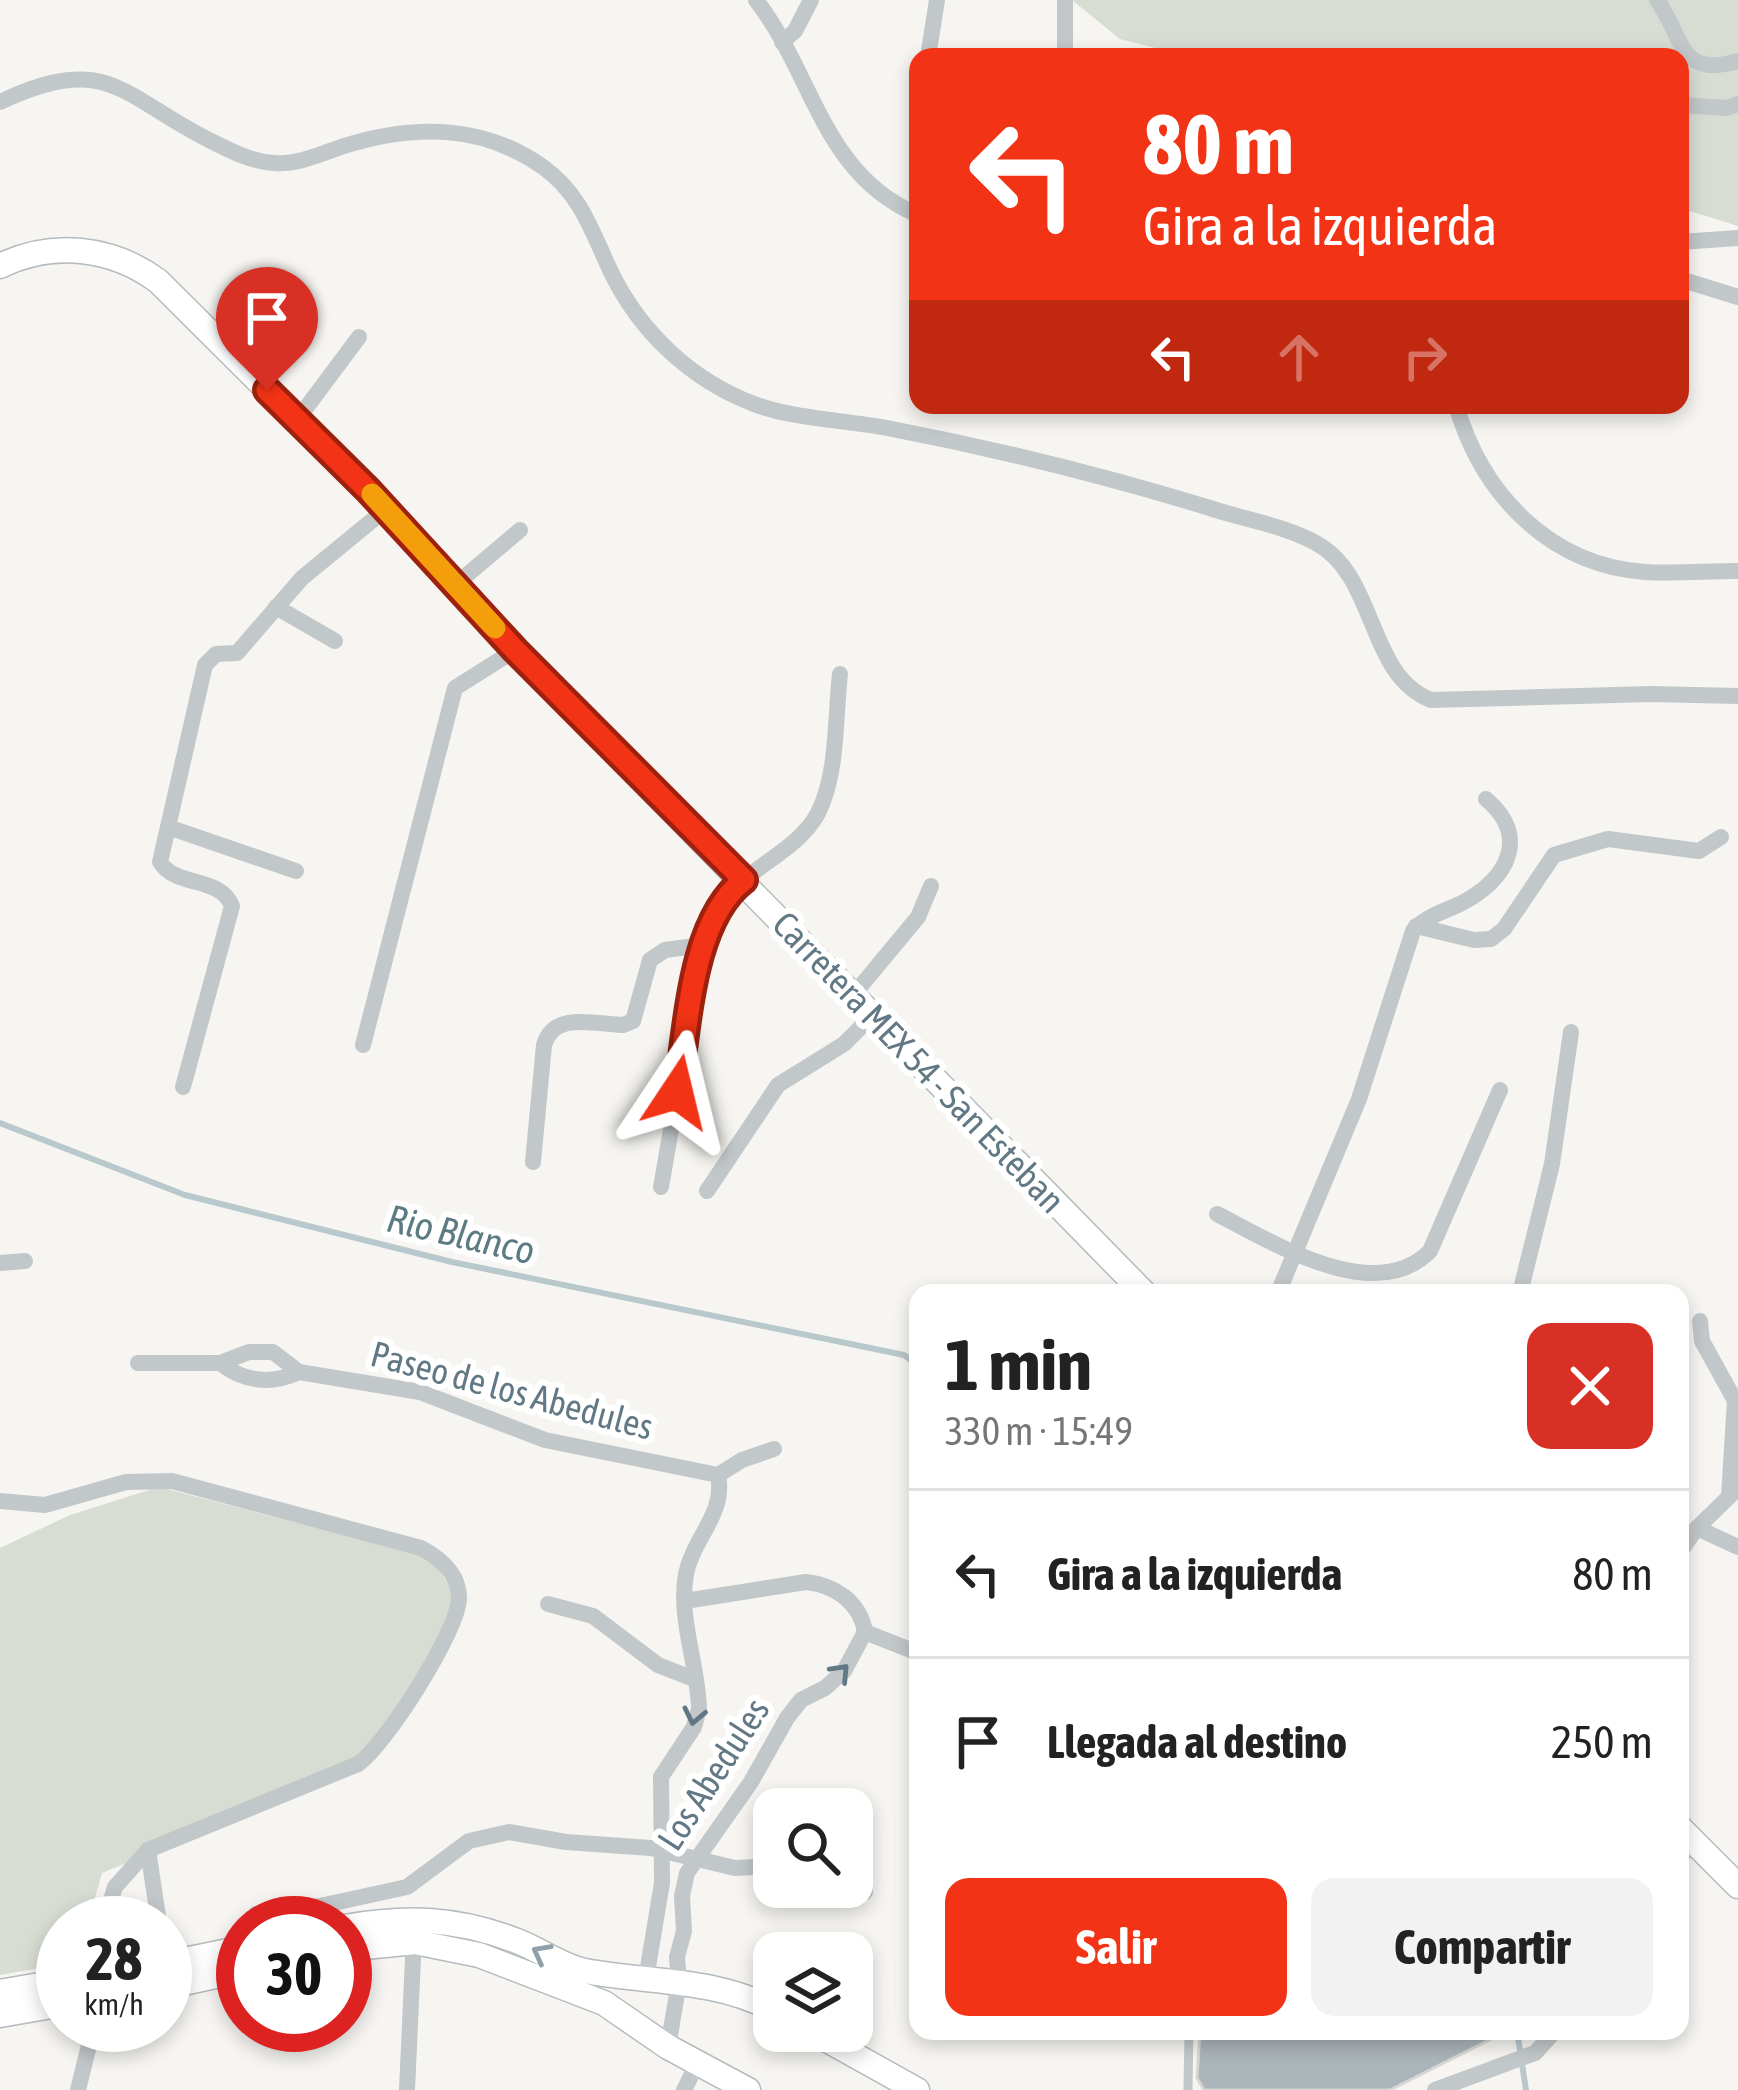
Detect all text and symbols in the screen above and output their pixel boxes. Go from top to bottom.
icon: left [945,96,1101,252]
text: 80 m [1143,96,1294,192]
text: Gira a la izquierda [1143,195,1497,256]
pin [216,267,318,390]
icon: arrive [234,285,300,351]
icon: left [1140,324,1206,390]
icon: ahead [1266,324,1332,390]
icon: right [1392,324,1458,390]
street label: Carretera MEX 54 - San Esteban [764,903,1074,1221]
position arrow [614,1029,740,1155]
water label: Rio Blanco [383,1196,539,1272]
text: 1 min [945,1323,1092,1405]
button: close [1527,1323,1653,1449]
street label: Paseo de los Abedules [366,1332,658,1448]
text: 330 m · 15:49 [945,1409,1133,1453]
icon: left [945,1541,1011,1607]
text: Gira a la izquierda [1047,1548,1342,1600]
text: 80 m [1572,1548,1653,1600]
one-way arrow [826,1664,848,1686]
street label: Los Abedules [649,1690,777,1858]
one-way arrow [682,1705,707,1726]
icon: arrive [945,1709,1011,1775]
text: Llegada al destino [1047,1716,1347,1768]
text: 250 m [1551,1716,1653,1768]
map controls [753,1788,873,2052]
button: search [753,1788,873,1908]
button: Salir [945,1878,1287,2016]
button: Compartir [1311,1878,1653,2016]
speed limit sign: 30 [216,1896,372,2052]
text: 28 [86,1924,142,1993]
button: layers [753,1932,873,2052]
one-way arrow [531,1944,553,1967]
text: km/h [84,1987,144,2021]

